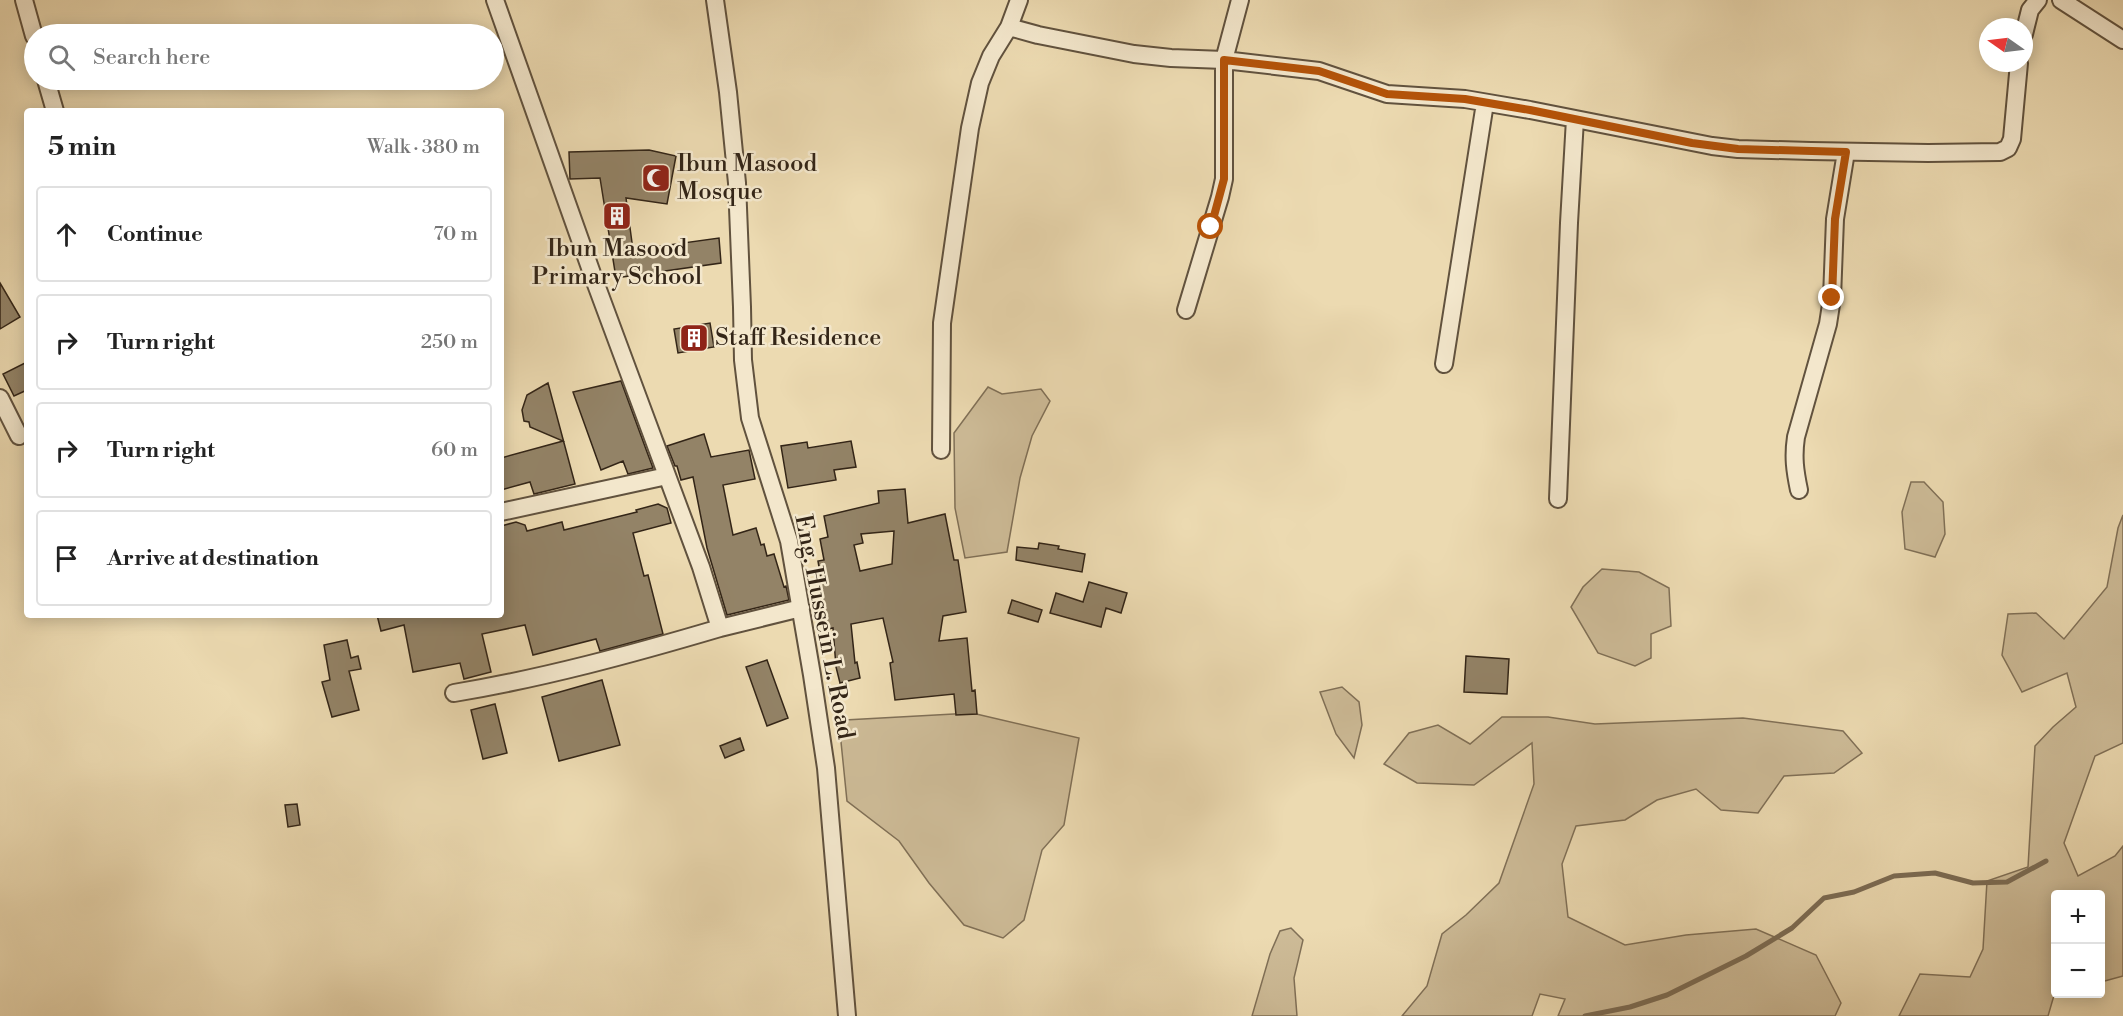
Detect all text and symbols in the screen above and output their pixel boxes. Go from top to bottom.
north arrow [1979,18,2033,72]
search box [24,24,504,90]
icon: search [45,41,78,74]
text: Search here [93,44,210,71]
text: 5 min [48,131,116,163]
text: Walk · 380 m [367,135,480,160]
place label: Ibun Masood Mosque [677,149,818,207]
mosque icon: Ibun Masood Mosque [640,162,672,194]
building icon: Ibun Masood Primary School [601,200,633,232]
route start [1197,213,1223,239]
icon: ahead [50,218,83,251]
text: Continue [107,221,203,248]
text: 70 m [434,222,478,247]
place label: Ibun Masood Primary School [532,234,702,292]
route end [1818,284,1844,310]
building icon: Staff Residence [678,322,710,354]
place label: Staff Residence [715,323,882,353]
icon: right [50,326,83,359]
text: Turn right [107,329,215,356]
text: 250 m [421,330,478,355]
icon: right [50,434,83,467]
text: Turn right [107,437,215,464]
text: 60 m [431,438,478,463]
street label: Eng. Hussein L. Road [787,512,861,742]
icon: arrive [50,542,83,575]
text: Arrive at destination [107,545,319,572]
map controls [2051,890,2105,998]
button: + [2051,890,2105,944]
button: − [2051,944,2105,998]

